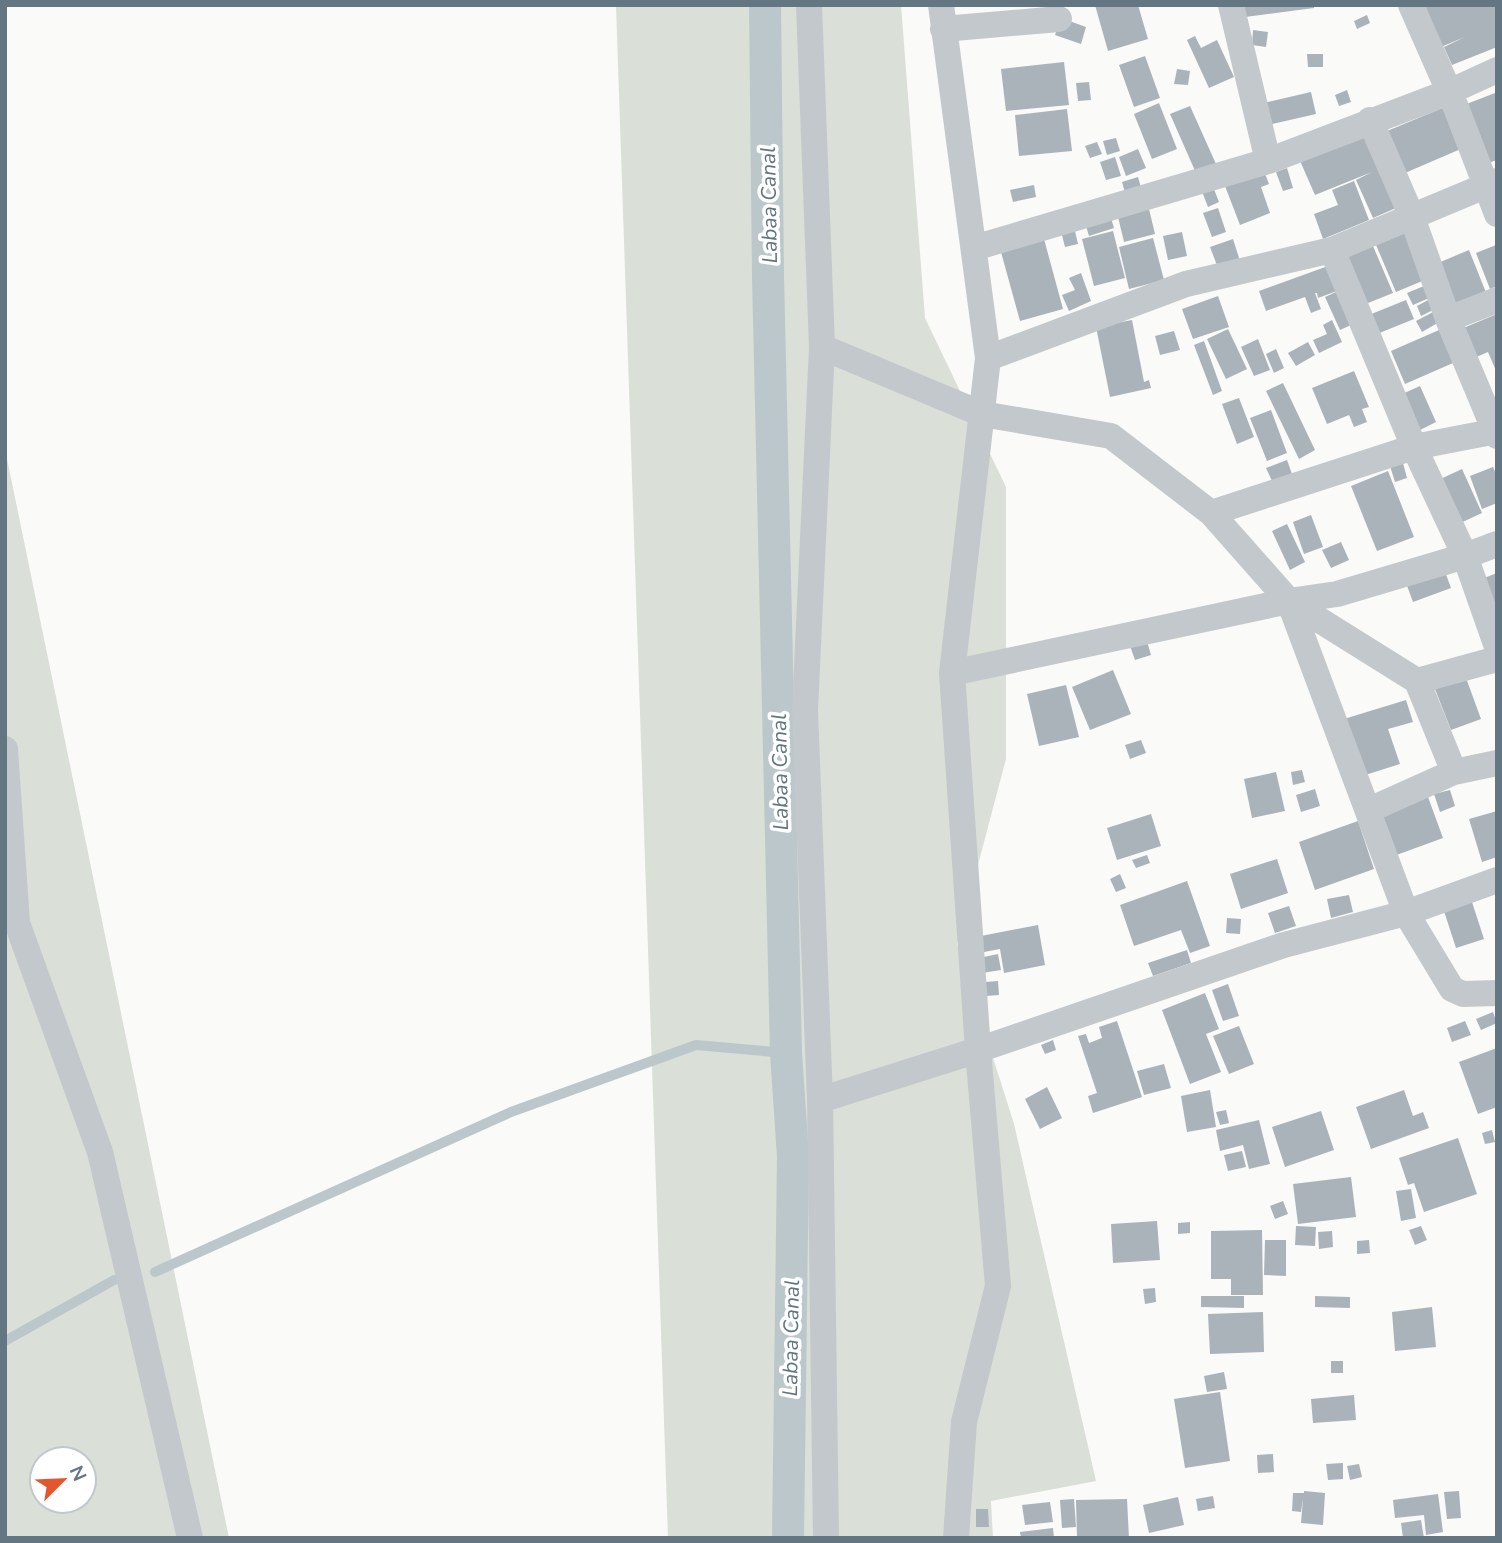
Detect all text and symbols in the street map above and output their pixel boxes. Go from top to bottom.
water label: Labaa Canal [754,146,784,264]
water label: Labaa Canal [765,713,795,831]
water label: Labaa Canal [776,1279,806,1397]
north arrow [28,1445,98,1515]
text: N [63,1462,92,1485]

